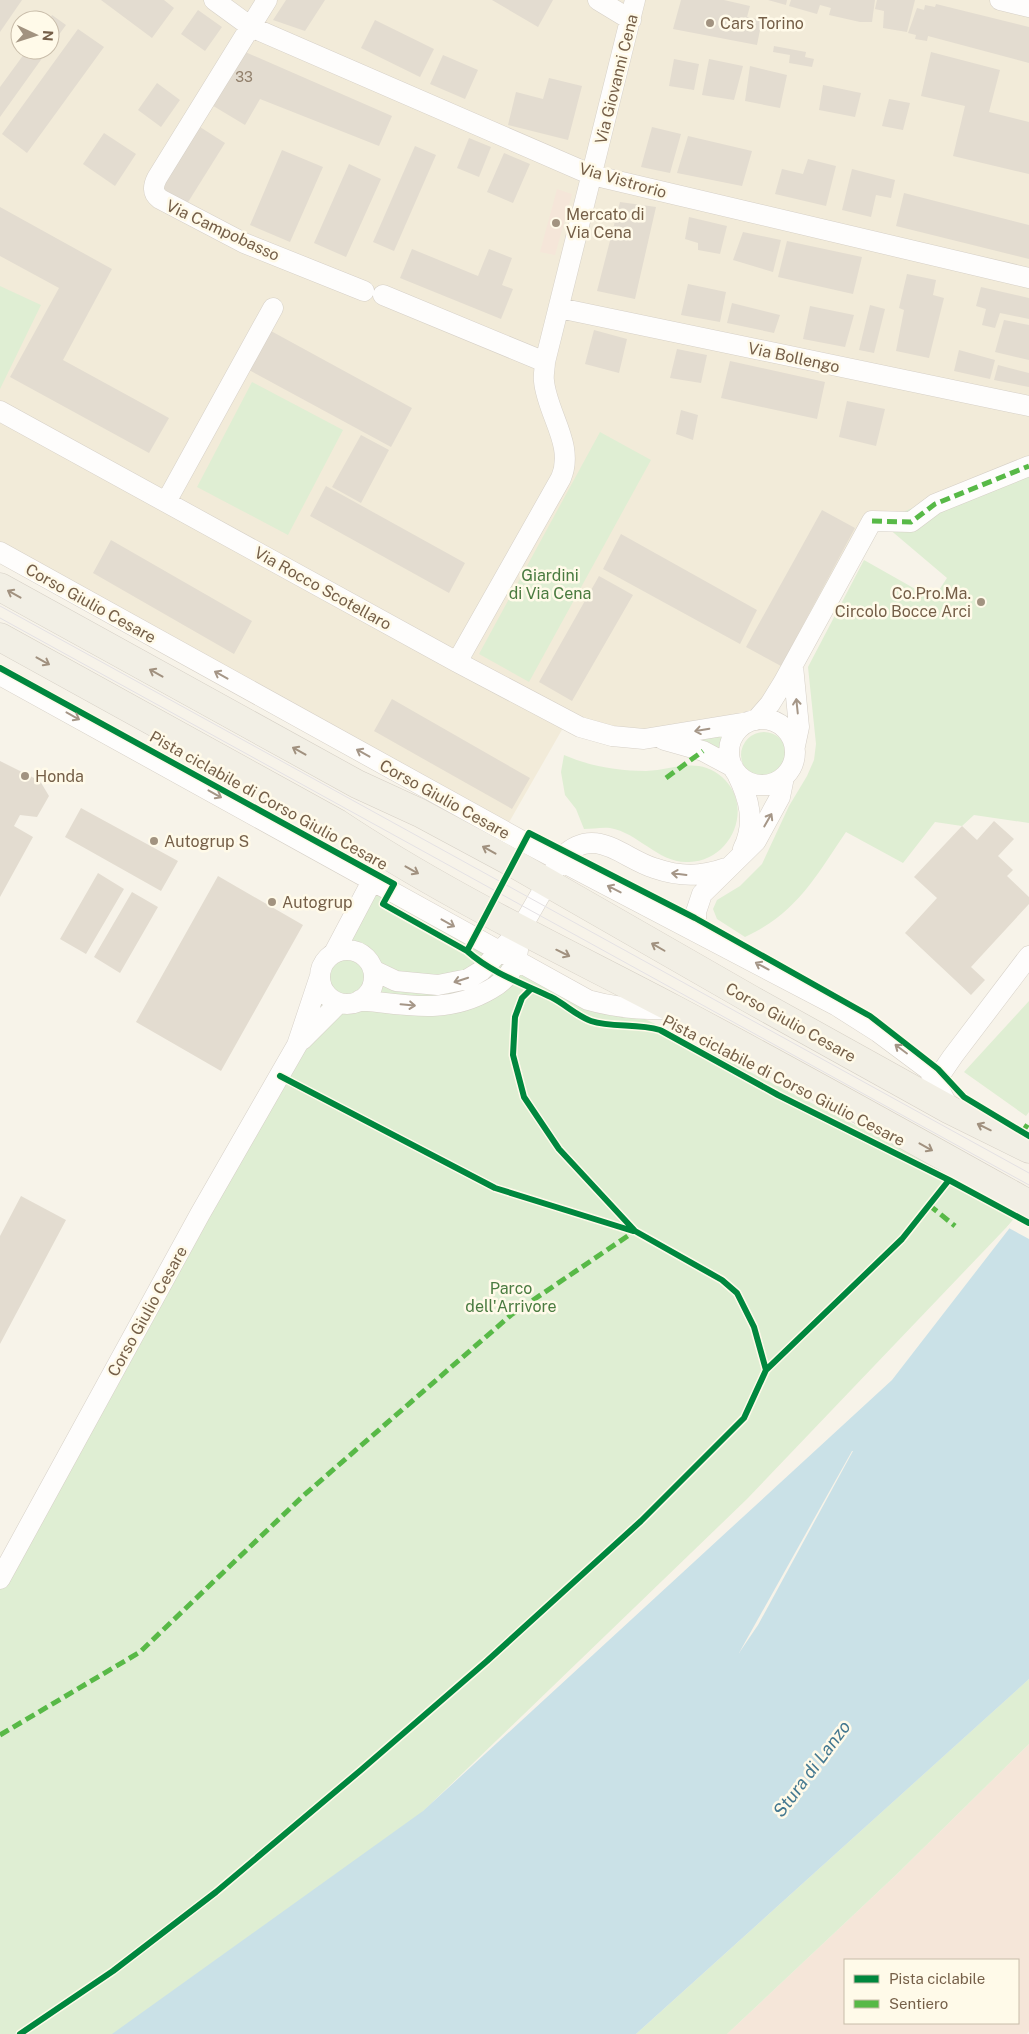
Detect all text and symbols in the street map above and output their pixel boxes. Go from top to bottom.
north arrow [10,10,60,60]
street label: Via Giovanni Cena [591,12,642,146]
place label: Cars Torino [720,14,804,33]
marker: Cars Torino [704,17,716,29]
text: N [40,30,56,42]
house number: 33 [235,69,253,85]
street label: Via Vistrorio [577,159,669,202]
street label: Via Campobasso [163,196,283,265]
place label: Mercato di Via Cena [566,205,645,242]
marker: Mercato di Via Cena [550,217,562,229]
street label: Via Bollengo [746,338,842,376]
street label: Via Rocco Scotellaro [251,543,395,634]
street label: Corso Giulio Cesare [22,560,159,647]
park label: Giardini di Via Cena [509,566,591,603]
place label: Co.Pro.Ma. Circolo Bocce Arci [835,584,971,621]
one-way arrow [7,589,22,599]
marker: Co.Pro.Ma. Circolo Bocce Arci [975,596,987,608]
one-way arrow [35,656,49,666]
one-way arrow [149,668,164,678]
one-way arrow [213,670,228,680]
one-way arrow [792,698,802,714]
one-way arrow [66,711,80,721]
one-way arrow [694,726,710,736]
street label: Pista ciclabile di Corso Giulio Cesare [146,727,391,874]
one-way arrow [292,746,306,756]
one-way arrow [356,748,371,758]
street label: Corso Giulio Cesare [376,756,513,843]
place label: Honda [35,767,84,786]
marker: Honda [19,770,31,782]
one-way arrow [208,790,222,800]
one-way arrow [764,813,774,827]
place label: Autogrup S [164,832,249,851]
marker: Autogrup S [148,835,160,847]
one-way arrow [483,845,497,855]
one-way arrow [405,866,419,876]
one-way arrow [671,869,687,879]
one-way arrow [607,884,622,894]
place label: Autogrup [282,893,353,912]
marker: Autogrup [266,896,278,908]
one-way arrow [440,918,455,928]
one-way arrow [652,941,666,951]
one-way arrow [555,949,570,958]
one-way arrow [754,961,769,971]
one-way arrow [453,976,469,986]
street label: Corso Giulio Cesare [722,979,859,1066]
one-way arrow [400,1000,416,1010]
street label: Pista ciclabile di Corso Giulio Cesare [659,1011,908,1150]
one-way arrow [894,1044,908,1054]
one-way arrow [977,1122,992,1131]
one-way arrow [919,1142,934,1152]
street label: Corso Giulio Cesare [104,1243,191,1380]
park label: Parco dell'Arrivore [465,1279,557,1316]
water label: Stura di Lanzo [769,1716,855,1821]
legend [844,1959,1019,2024]
text: Pista ciclabile [889,1970,985,1987]
text: Sentiero [889,1995,948,2012]

